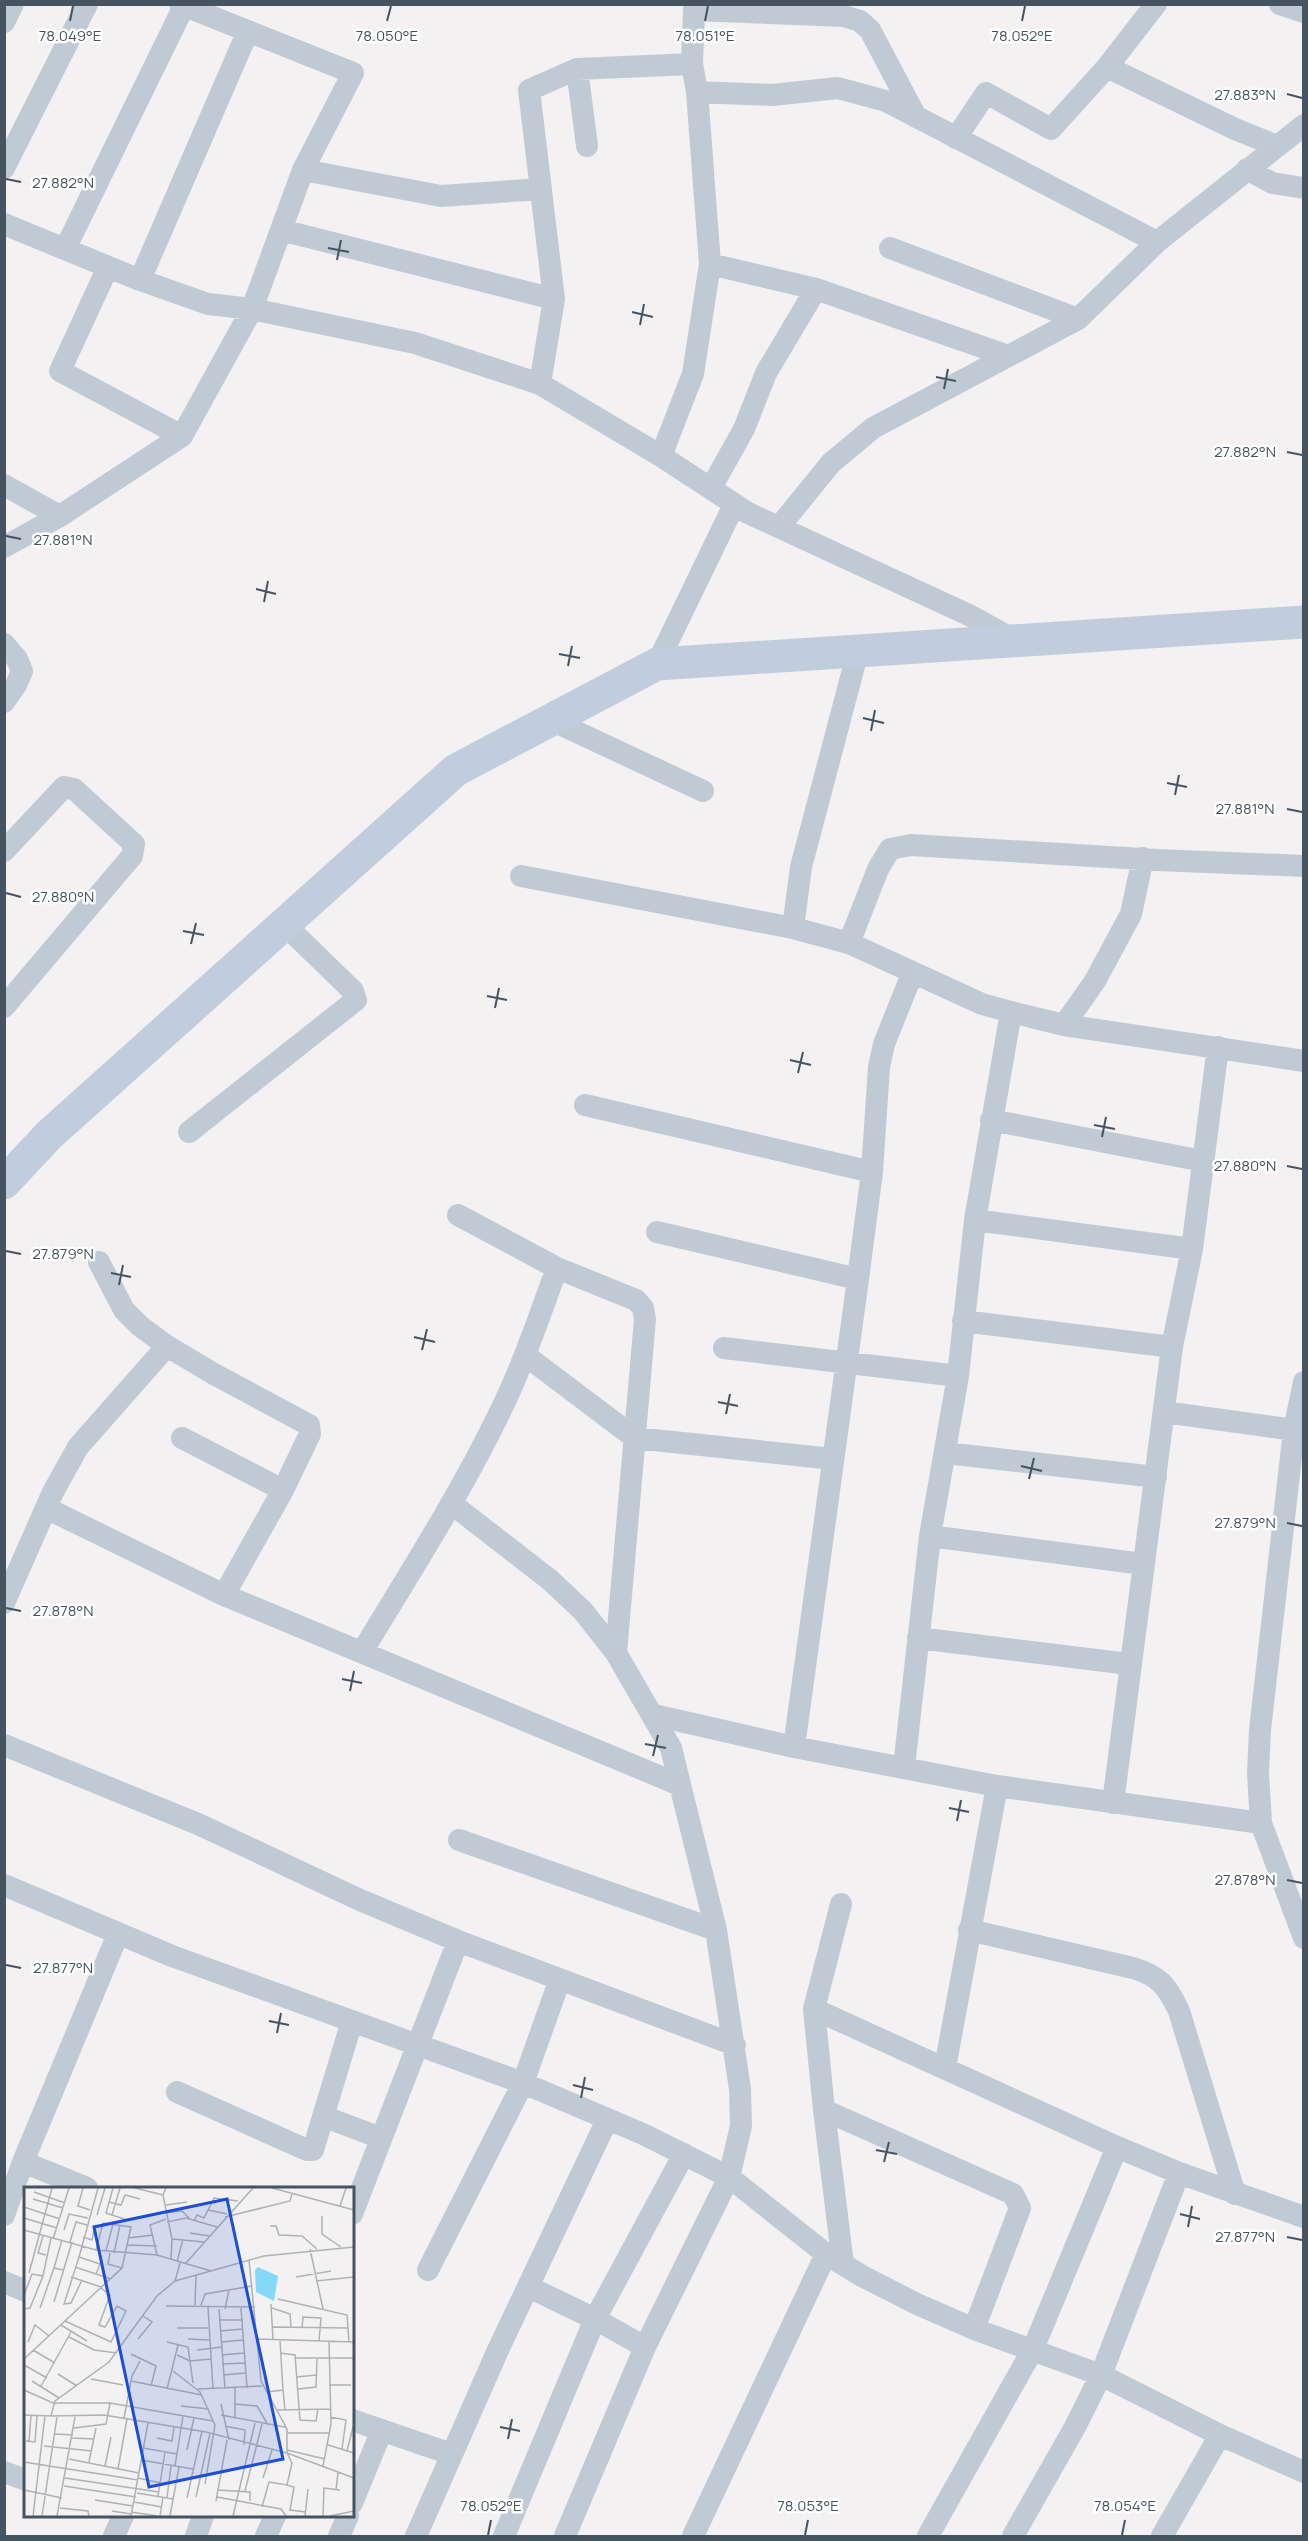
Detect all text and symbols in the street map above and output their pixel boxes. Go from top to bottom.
text: 78.049°E [39,25,101,46]
text: 78.050°E [356,25,418,46]
text: 78.051°E [675,25,735,46]
text: 78.052°E [991,25,1053,46]
text: 27.883°N [1214,84,1276,105]
text: 27.882°N [32,172,94,193]
text: 27.882°N [1214,441,1276,462]
text: 27.881°N [33,529,93,550]
text: 27.881°N [1215,798,1275,819]
text: 27.880°N [32,886,94,907]
text: 27.880°N [1214,1155,1276,1176]
text: 27.879°N [32,1243,94,1264]
text: 27.879°N [1214,1512,1276,1533]
text: 27.878°N [33,1600,93,1621]
text: 27.878°N [1215,1869,1275,1890]
text: 27.877°N [33,1957,93,1978]
inset map [24,2187,354,2517]
text: 27.877°N [1215,2226,1275,2247]
text: 78.052°E [460,2495,522,2516]
text: 78.053°E [777,2495,839,2516]
text: 78.054°E [1094,2495,1156,2516]

